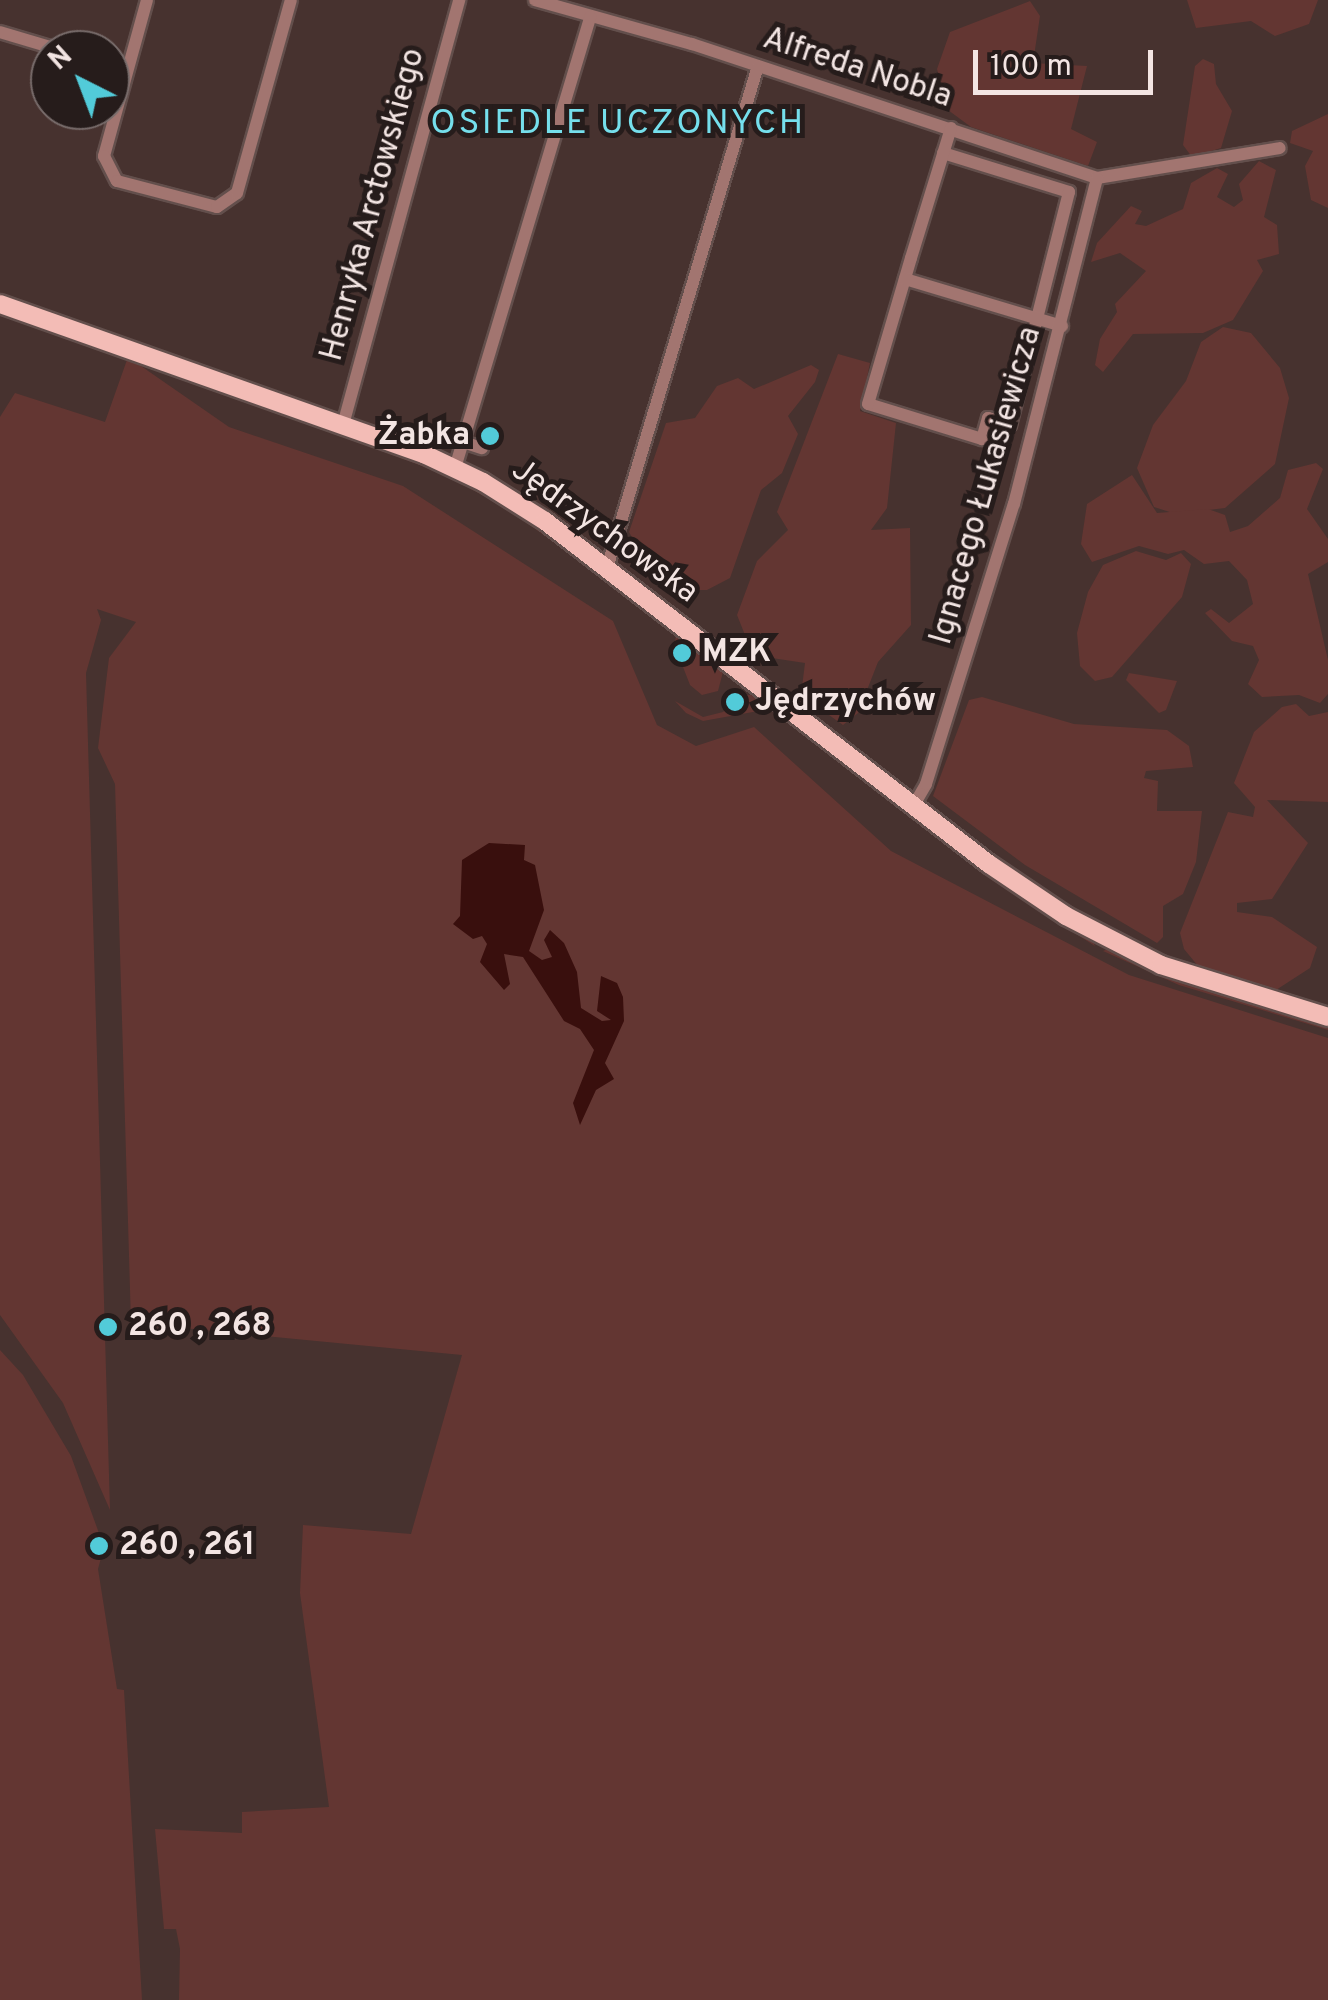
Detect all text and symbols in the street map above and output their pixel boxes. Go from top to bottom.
street label: Alfreda Nobla [758,20,956,118]
north arrow [30,30,130,130]
scale bar [978,30,1158,92]
text: N [42,39,81,79]
street label: Henryka Arctowskiego [314,44,434,366]
text: 100 m [990,49,1072,86]
district label: OSIEDLE UCZONYCH [430,103,806,145]
street label: Ignacego Łukasiewicza [923,323,1051,649]
place label: Żabka [378,417,470,455]
marker: Żabka [479,425,501,447]
street label: Jędrzychowska [503,452,705,612]
place label: MZK [702,634,771,672]
marker: MZK [671,642,693,664]
place label: Jędrzychów [755,683,936,721]
marker: Jędrzychów [724,691,746,713]
place label: 260 , 268 [128,1308,272,1346]
marker: 260 , 268 [97,1316,119,1338]
place label: 260 , 261 [119,1527,255,1565]
marker: 260 , 261 [88,1535,110,1557]

